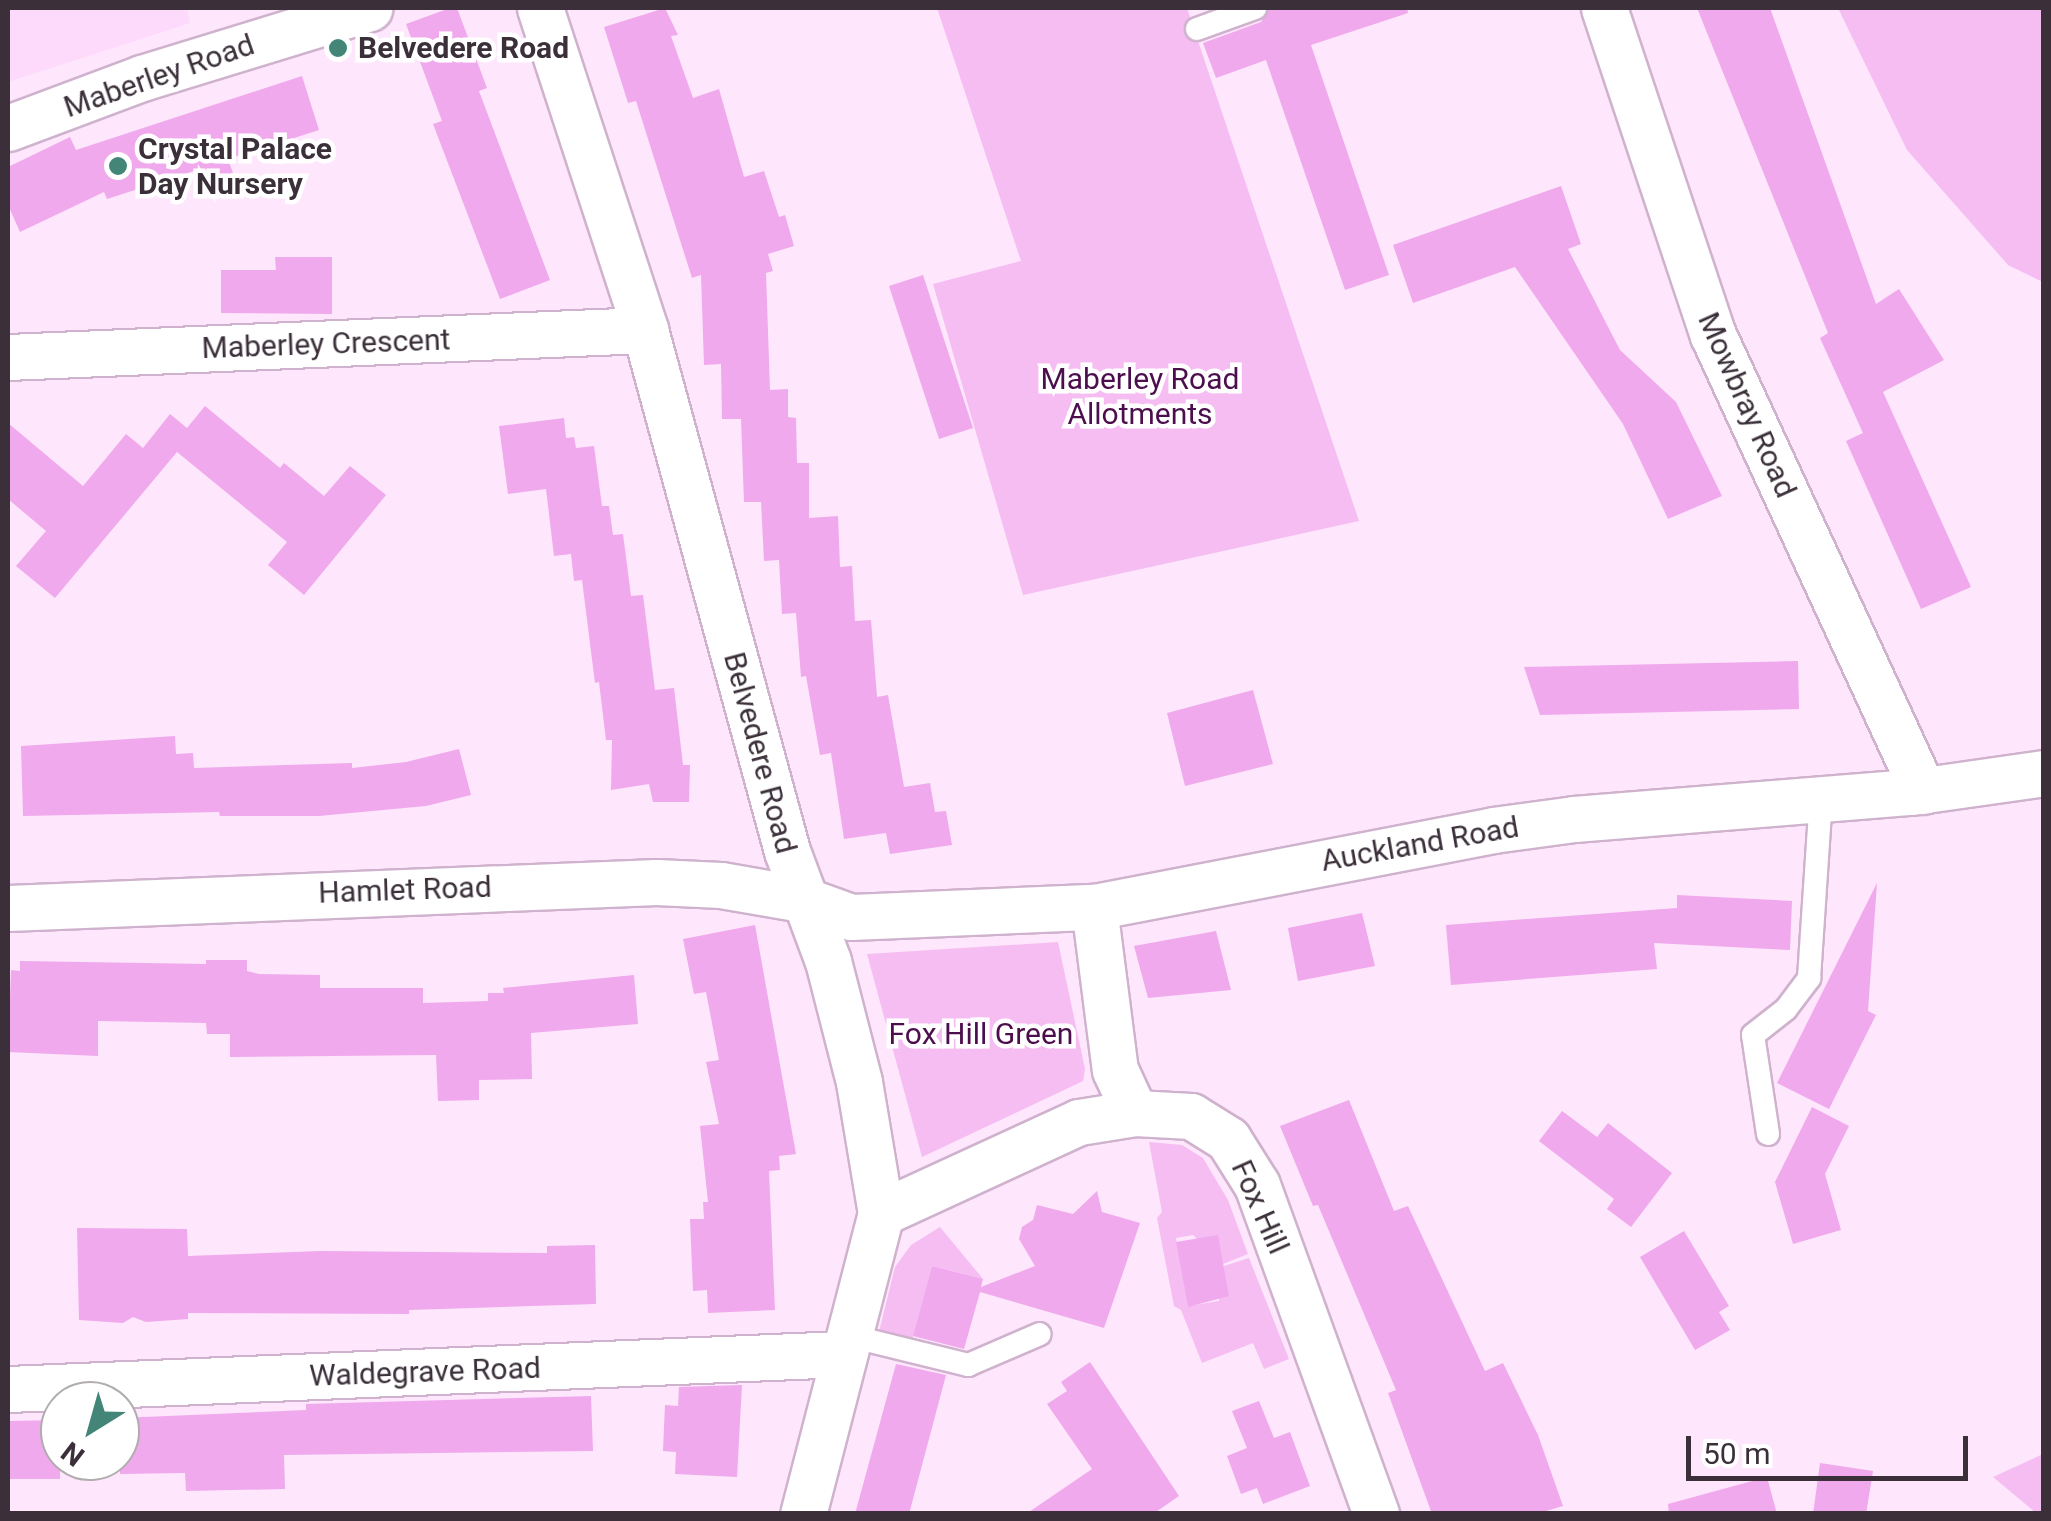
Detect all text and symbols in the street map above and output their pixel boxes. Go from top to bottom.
street label: Maberley Road [59,27,259,125]
place label: Belvedere Road [358,30,569,66]
marker: Belvedere Road [327,37,349,59]
place label: Crystal Palace Day Nursery [138,131,332,202]
marker: Crystal Palace Day Nursery [107,155,129,177]
street label: Mowbray Road [1690,307,1804,503]
street label: Maberley Crescent [201,322,451,366]
park label: Maberley Road Allotments [1041,361,1239,432]
street label: Belvedere Road [716,648,804,858]
street label: Auckland Road [1318,809,1522,879]
street label: Hamlet Road [318,869,492,911]
park label: Fox Hill Green [889,1016,1073,1052]
street label: Fox Hill [1223,1155,1297,1259]
street label: Waldegrave Road [309,1350,541,1394]
north arrow [40,1381,140,1481]
scale bar [1691,1416,1974,1478]
text: N [55,1435,91,1473]
text: 50 m [1703,1436,1770,1471]

